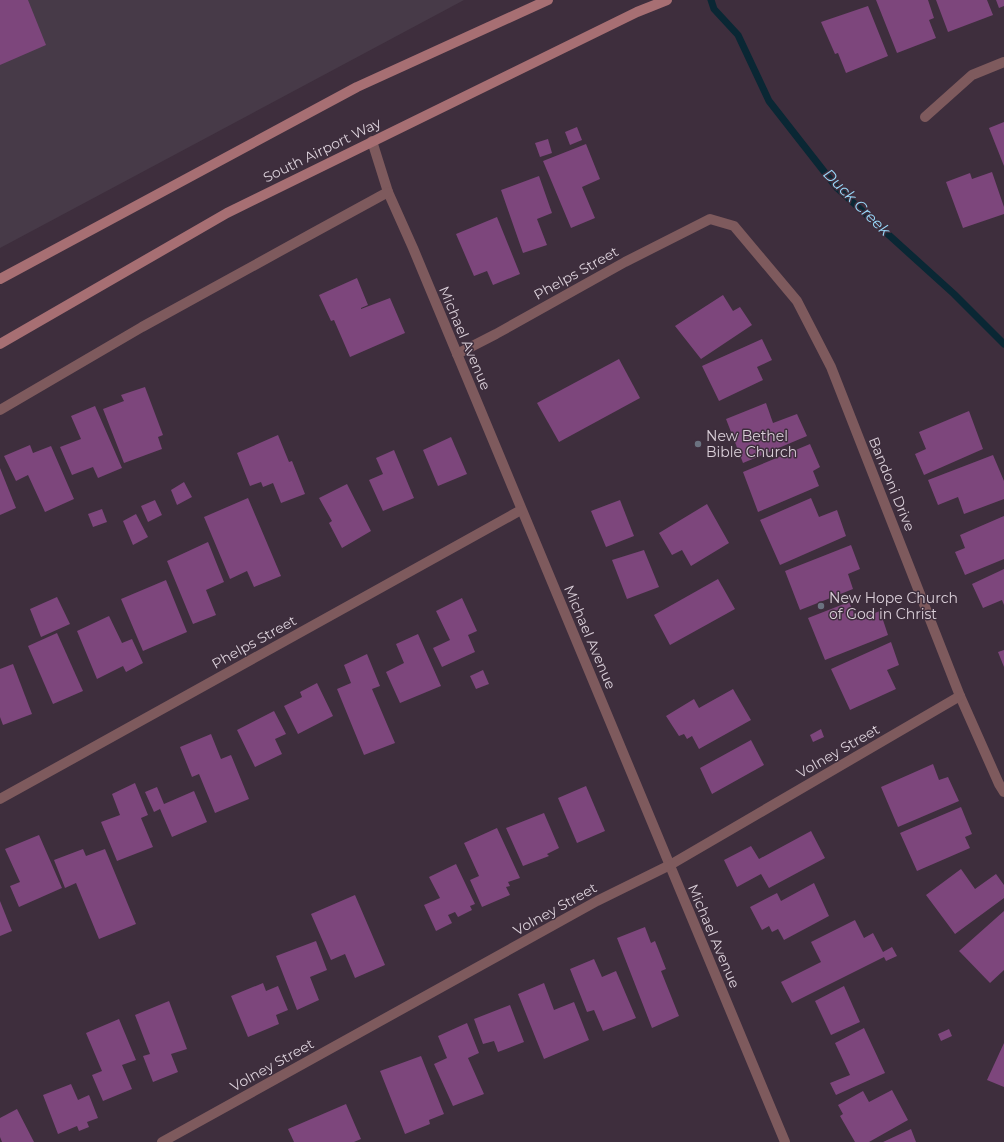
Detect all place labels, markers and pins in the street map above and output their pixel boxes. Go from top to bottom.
place label: New Bethel Bible Church [706,427,797,461]
marker: New Bethel Bible Church [693,439,703,449]
place label: New Hope Church of God in Christ [829,589,958,623]
marker: New Hope Church of God in Christ [816,601,826,611]

